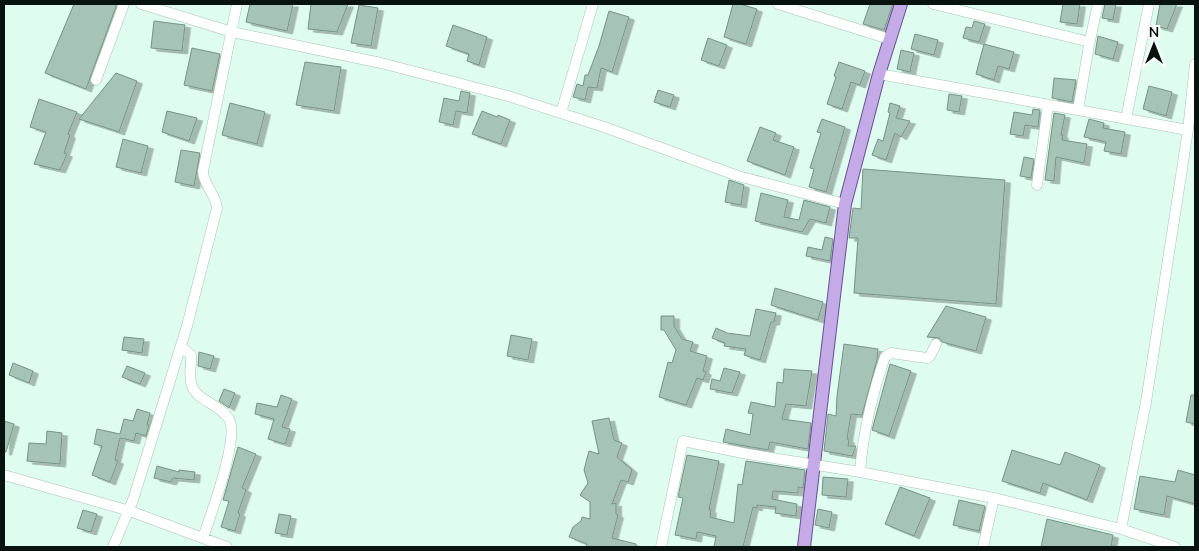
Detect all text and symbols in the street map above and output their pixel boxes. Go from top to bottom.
north arrow [1129,20,1179,70]
text: N [1149,23,1159,42]

